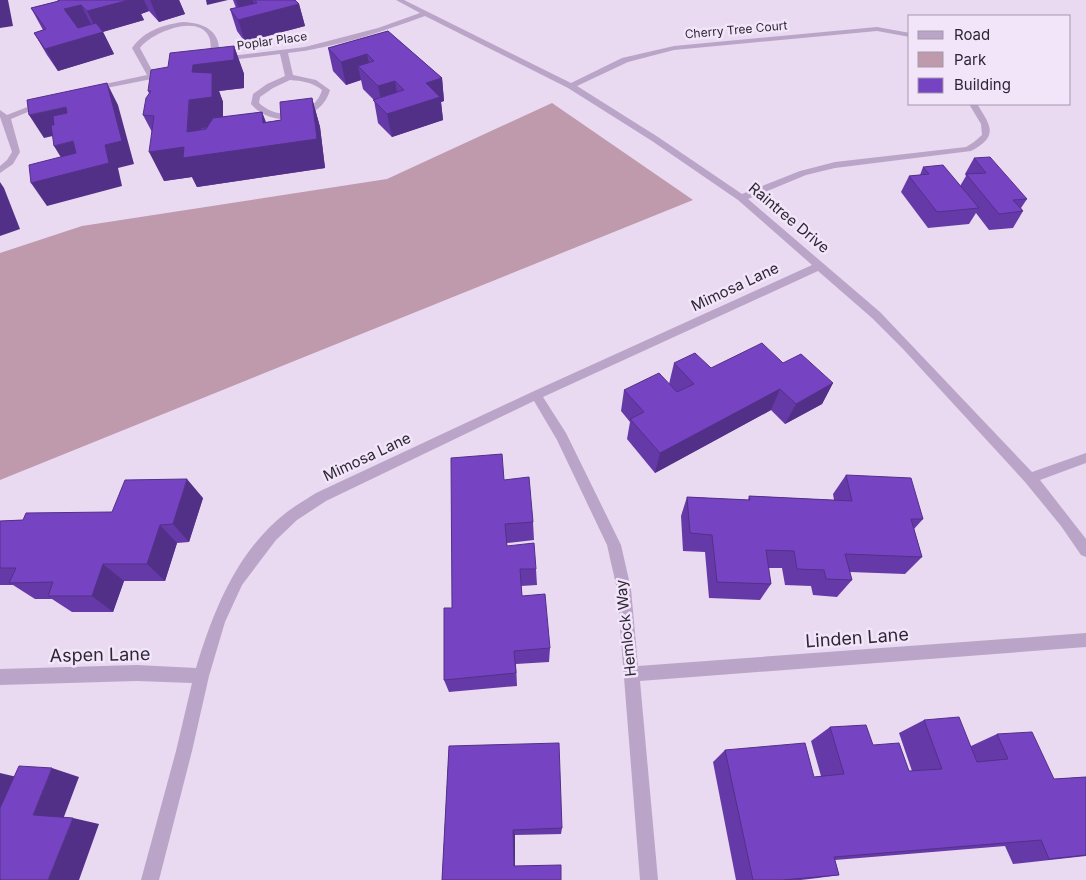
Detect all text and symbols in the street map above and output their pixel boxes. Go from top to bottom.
legend [908,15,1071,105]
street label: Cherry Tree Court [684,18,788,41]
text: Road [954,25,990,44]
street label: Poplar Place [236,28,308,53]
text: Park [954,50,987,69]
text: Building [954,75,1011,94]
street label: Raintree Drive [745,178,834,257]
street label: Mimosa Lane [688,258,782,315]
street label: Mimosa Lane [320,428,414,485]
street label: Hemlock Way [611,578,640,677]
street label: Linden Lane [804,623,909,652]
street label: Aspen Lane [50,643,150,666]

